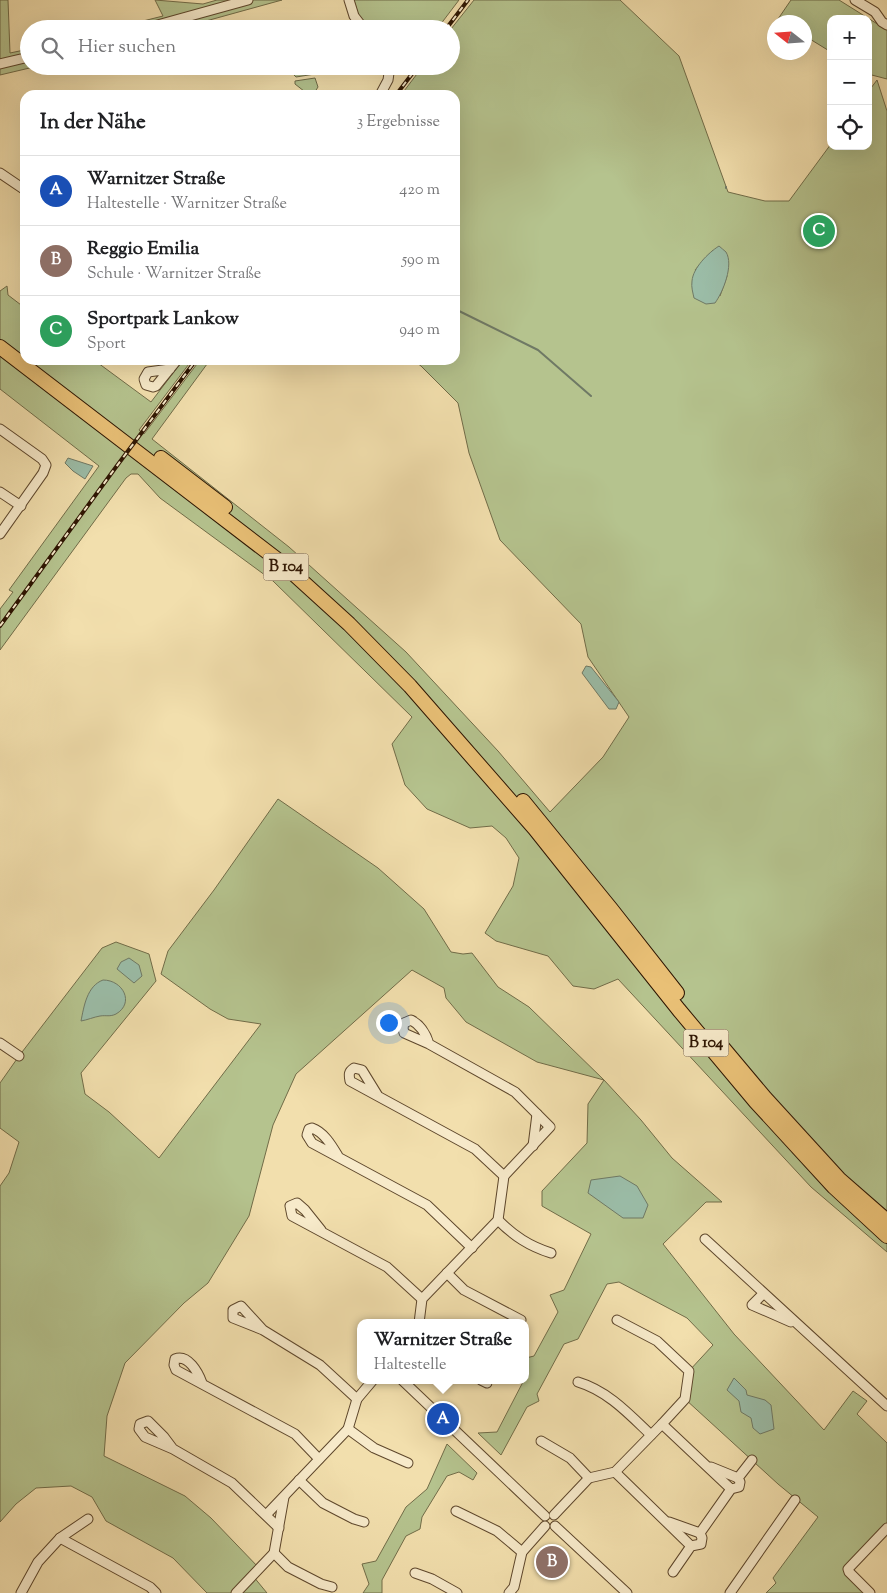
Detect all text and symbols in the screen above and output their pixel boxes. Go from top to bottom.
north arrow [767,15,812,60]
map controls [827,15,872,150]
button: + [827,15,872,60]
search box [20,20,460,75]
icon: search [38,34,66,62]
text: Hier suchen [78,34,176,61]
button: − [827,60,872,105]
button: locate [827,105,872,150]
text: In der Nähe [40,108,146,138]
text: 3 Ergebnisse [357,111,440,134]
text: Warnitzer Straße [87,166,225,193]
text: A [50,179,63,202]
text: 420 m [399,179,440,202]
text: Haltestelle · Warnitzer Straße [87,193,287,216]
pin: C [803,212,835,250]
text: Reggio Emilia [87,236,199,263]
text: B [51,249,61,272]
text: 590 m [402,249,440,272]
text: Schule · Warnitzer Straße [87,263,261,286]
text: Sportpark Lankow [87,306,239,333]
text: C [50,319,62,342]
text: 940 m [399,319,440,342]
text: Sport [87,333,126,356]
road number: B 104 [264,554,308,580]
your location [376,1010,402,1036]
road number: B 104 [684,1030,728,1056]
popup [357,1319,529,1384]
text: Warnitzer Straße [374,1327,512,1354]
text: Haltestelle [374,1354,446,1377]
pin: A [427,1400,459,1438]
pin: B [536,1543,568,1581]

